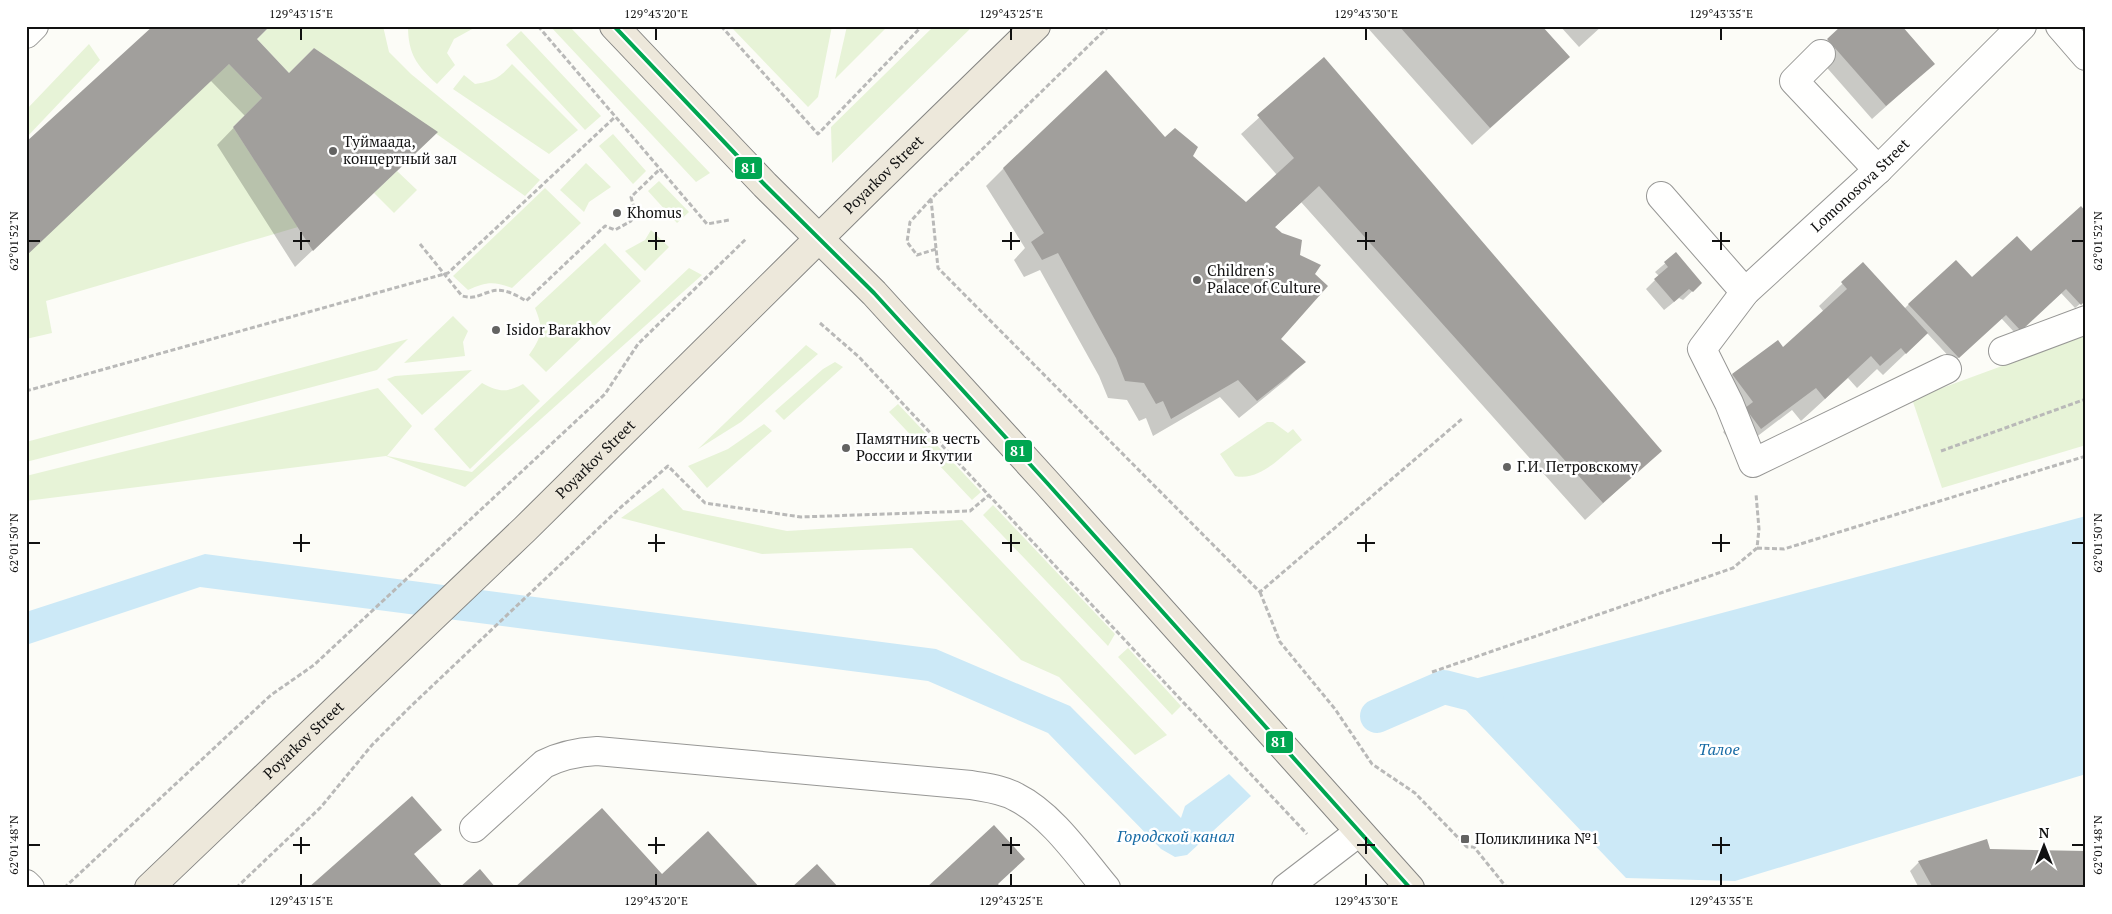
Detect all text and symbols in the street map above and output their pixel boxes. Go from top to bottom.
text: 129°43'15"E [269,6,333,21]
text: 129°43'20"E [624,6,688,21]
text: 129°43'25"E [979,6,1043,21]
text: 129°43'30"E [1334,6,1398,21]
text: 129°43'35"E [1689,6,1753,21]
street label: Poyarkov Street [839,130,928,218]
place label: Туймаада, концертный зал [343,131,457,168]
street label: Lomonosova Street [1806,133,1913,236]
marker: Туймаада, концертный зал [327,145,339,157]
line badge: 81 [734,156,763,180]
text: 81 [741,158,757,177]
place label: Khomus [627,202,682,222]
marker: Khomus [611,207,623,219]
text: 62°01'52"N [6,211,21,271]
text: 62°01'52"N [2090,211,2105,271]
place label: Children's Palace of Culture [1207,260,1321,297]
marker: Children's Palace of Culture [1191,274,1203,286]
place label: Isidor Barakhov [506,319,611,339]
marker: Isidor Barakhov [490,324,502,336]
street label: Poyarkov Street [551,414,639,502]
place label: Памятник в честь России и Якутии [856,428,981,465]
line badge: 81 [1004,439,1033,463]
text: 81 [1010,441,1026,460]
marker: Памятник в честь России и Якутии [840,442,852,454]
place label: Г.И. Петровскому [1517,456,1639,476]
marker: Г.И. Петровскому [1501,461,1513,473]
text: 62°01'50"N [6,513,21,573]
text: 62°01'50"N [2090,513,2105,573]
street label: Poyarkov Street [258,696,348,783]
line badge: 81 [1265,730,1294,754]
text: 81 [1271,732,1287,751]
water label: Талое [1698,738,1740,760]
text: 62°01'48"N [6,815,21,875]
text: 62°01'48"N [2090,815,2105,875]
north arrow [2020,822,2070,872]
text: N [2039,823,2050,842]
water label: Городской канал [1116,825,1235,847]
place label: Поликлиника №1 [1475,828,1599,848]
marker: Поликлиника №1 [1459,833,1471,845]
text: 129°43'15"E [269,893,333,908]
text: 129°43'20"E [624,893,688,908]
text: 129°43'25"E [979,893,1043,908]
text: 129°43'30"E [1334,893,1398,908]
text: 129°43'35"E [1689,893,1753,908]

